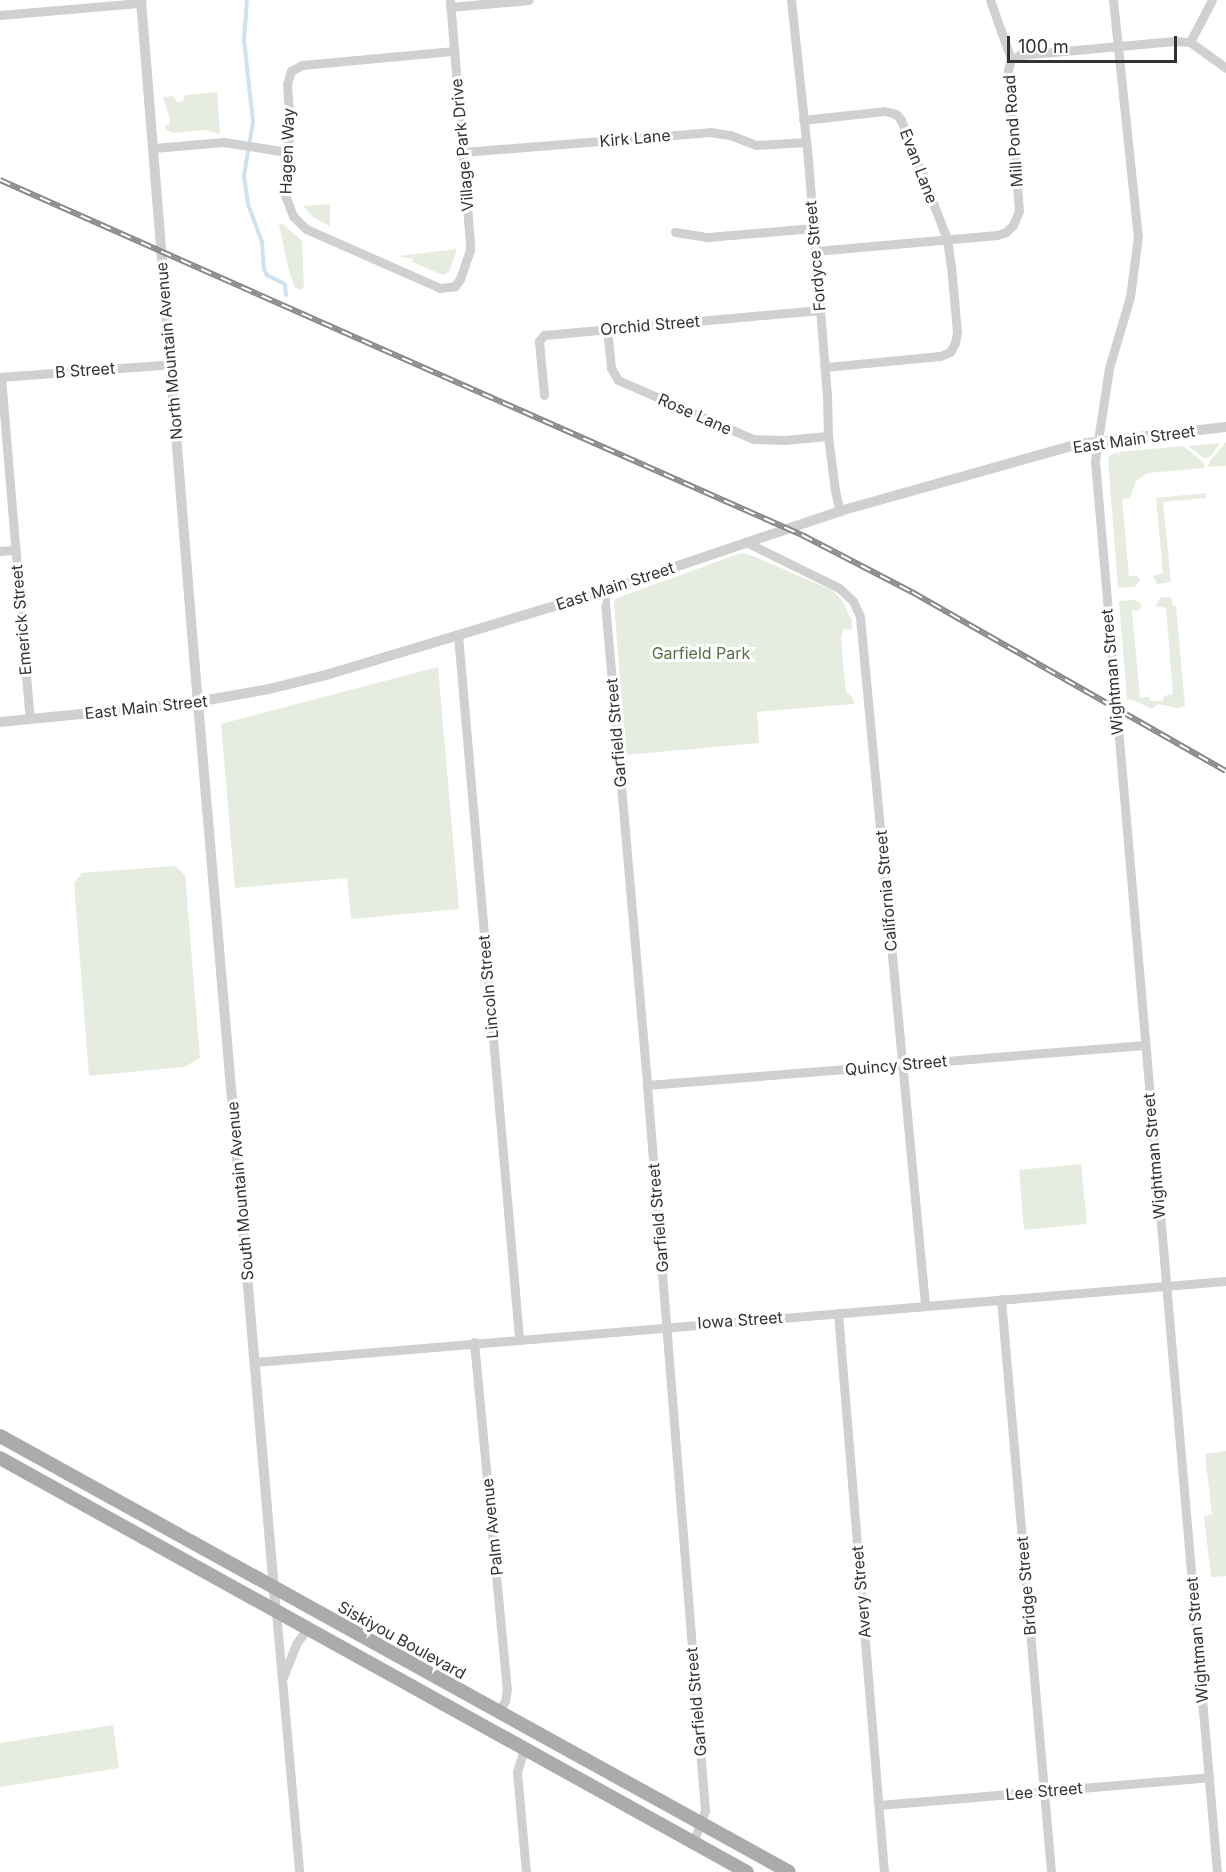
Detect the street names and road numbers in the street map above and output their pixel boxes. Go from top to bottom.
street label: Mill Pond Road [999,74,1027,188]
street label: Village Park Drive [447,78,477,212]
street label: Hagen Way [276,107,298,195]
street label: Kirk Lane [599,125,671,151]
street label: Evan Lane [896,126,942,206]
street label: Fordyce Street [801,200,829,312]
street label: North Mountain Avenue [152,261,186,441]
street label: Orchid Street [599,311,701,339]
street label: B Street [54,358,116,382]
street label: Rose Lane [655,389,735,439]
street label: East Main Street [1072,421,1196,457]
street label: East Main Street [553,558,677,614]
street label: Emerick Street [7,564,35,676]
street label: Wightman Street [1097,608,1127,736]
street label: Garfield Street [602,678,630,788]
street label: East Main Street [84,691,208,723]
street label: California Street [871,830,901,952]
street label: Lincoln Street [474,934,502,1040]
street label: Quincy Street [844,1051,948,1079]
street label: Wightman Street [1139,1092,1169,1220]
street label: South Mountain Avenue [223,1101,257,1281]
street label: Garfield Street [644,1163,672,1273]
street label: Iowa Street [697,1307,783,1333]
street label: Palm Avenue [477,1477,507,1577]
street label: Bridge Street [1012,1536,1040,1636]
street label: Avery Street [847,1545,875,1639]
street label: Wightman Street [1182,1576,1212,1704]
street label: Siskiyou Boulevard [335,1597,469,1683]
street label: Garfield Street [682,1647,710,1757]
street label: Lee Street [1005,1778,1083,1804]

